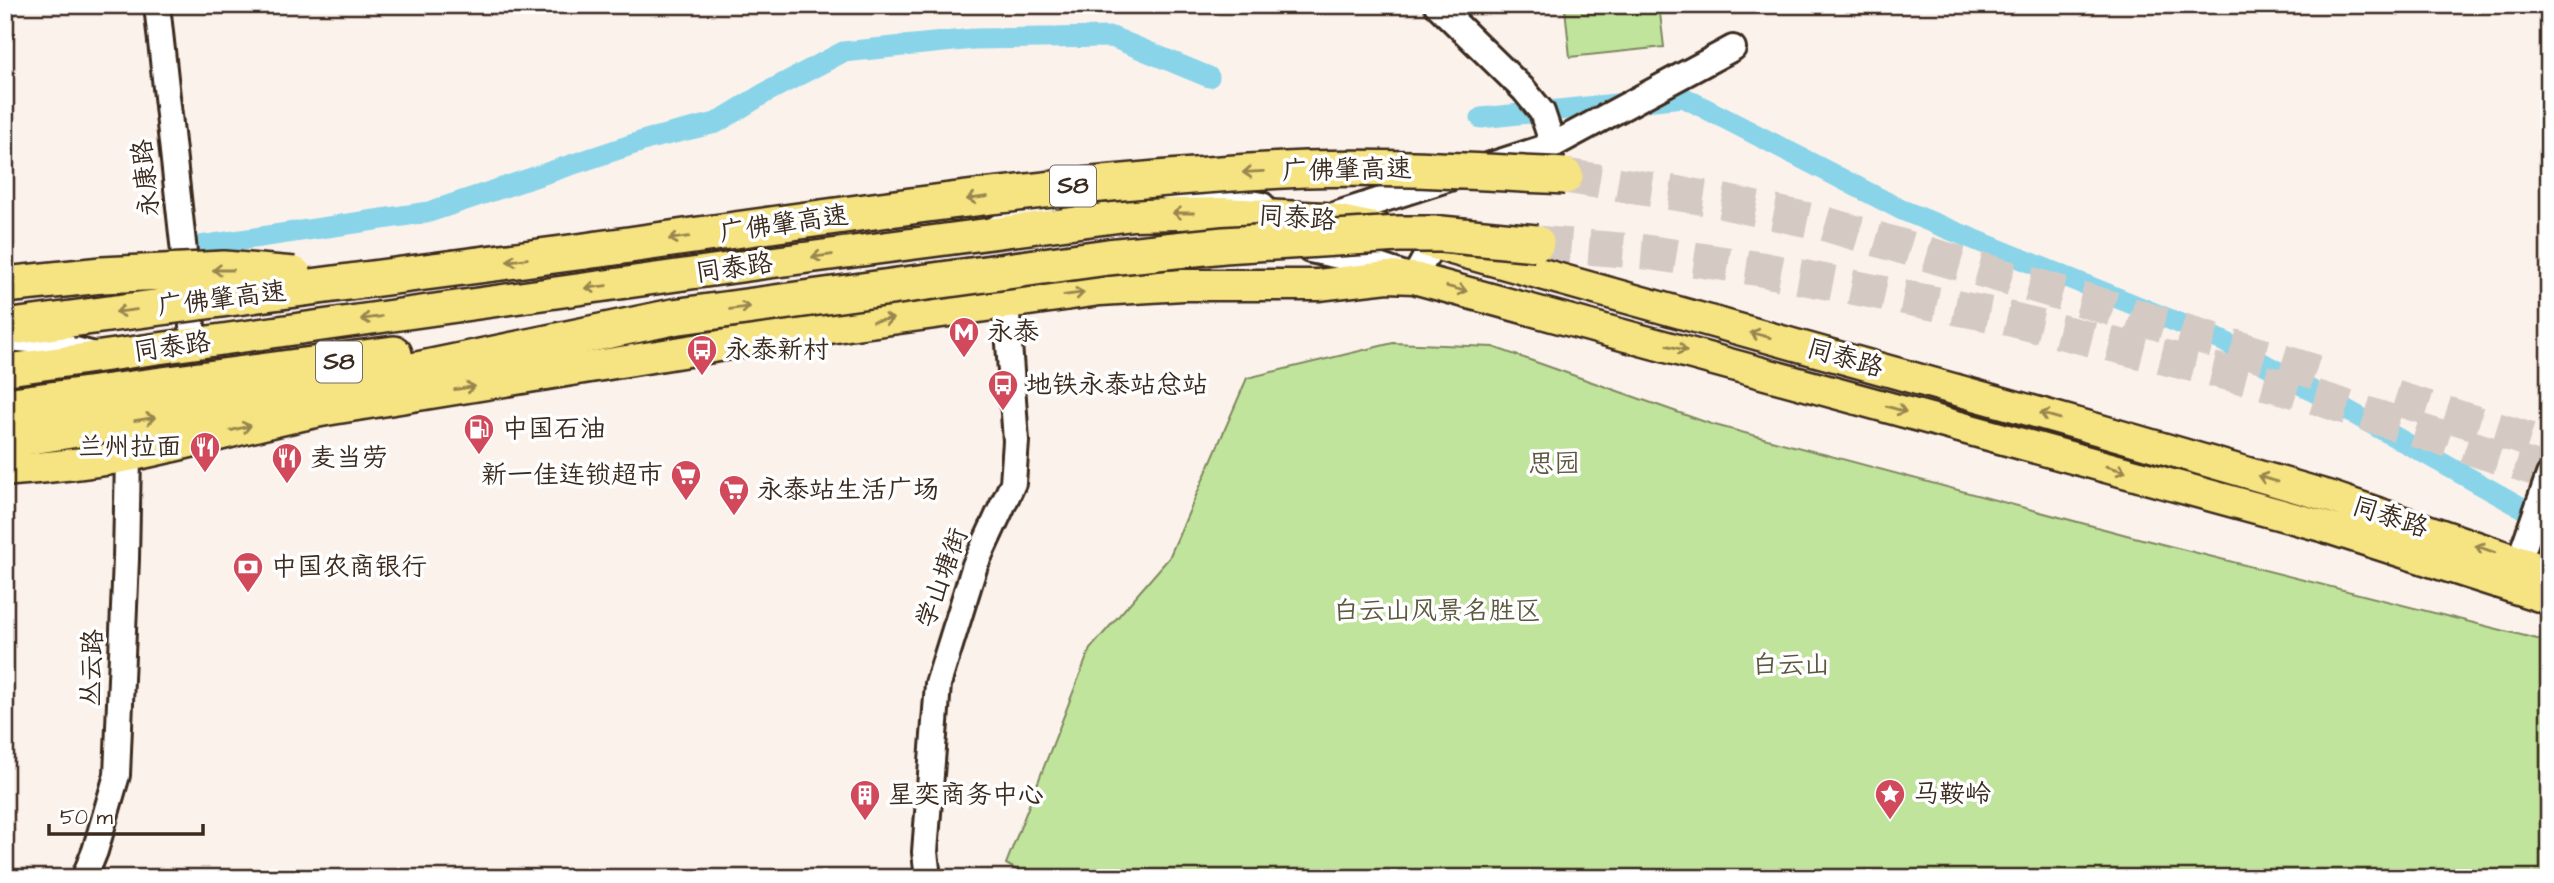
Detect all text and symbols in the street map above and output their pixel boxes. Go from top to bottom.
street label: 永康路 [124,137,168,219]
street label: 广佛肇高速 [1282,151,1412,189]
road number: S8 [1050,166,1096,206]
one-way arrow [1242,166,1264,179]
one-way arrow [966,192,989,205]
street label: 广佛肇高速 [717,197,851,251]
street label: 同泰路 [1257,197,1337,239]
one-way arrow [1172,206,1195,220]
one-way arrow [668,232,691,245]
street label: 同泰路 [693,245,775,291]
one-way arrow [811,250,834,263]
one-way arrow [506,253,529,266]
one-way arrow [212,263,235,277]
street label: 广佛肇高速 [155,273,289,325]
one-way arrow [586,281,608,294]
one-way arrow [1446,283,1468,296]
one-way arrow [1062,287,1085,300]
one-way arrow [728,301,751,314]
one-way arrow [116,305,138,318]
one-way arrow [360,312,383,325]
one-way arrow [871,313,894,326]
place label: 永泰 [987,314,1039,350]
metro station icon: 永泰 [947,315,981,359]
street label: 同泰路 [131,324,213,370]
one-way arrow [1749,327,1771,340]
street label: 同泰路 [1803,330,1887,386]
place label: 永泰新村 [725,332,829,368]
bus stop icon: 永泰新村 [685,333,719,377]
road number: S8 [316,342,362,382]
one-way arrow [1665,342,1688,355]
place label: 地铁永泰站总站 [1026,367,1208,403]
bus stop icon: 地铁永泰站总站 [986,368,1020,412]
one-way arrow [453,381,476,394]
one-way arrow [1885,403,1907,416]
one-way arrow [2039,408,2061,421]
place label: 中国石油 [502,411,606,447]
one-way arrow [134,412,156,425]
fuel station icon: 中国石油 [462,412,496,456]
one-way arrow [229,421,252,434]
place label: 兰州拉面 [78,429,182,465]
restaurant icon: 兰州拉面 [188,430,222,474]
place label: 麦当劳 [310,440,388,476]
restaurant icon: 麦当劳 [270,441,304,485]
park label: 思园 [1528,446,1580,482]
place label: 新一佳连锁超市 [481,457,663,493]
supermarket icon: 新一佳连锁超市 [669,458,703,502]
one-way arrow [2104,463,2127,476]
place label: 永泰站生活广场 [757,472,939,508]
one-way arrow [2257,472,2279,485]
supermarket icon: 永泰站生活广场 [717,473,751,517]
street label: 同泰路 [2347,488,2433,546]
street label: 学山塘街 [907,523,977,633]
one-way arrow [2474,542,2496,554]
place label: 中国农商银行 [271,549,427,585]
bank icon: 中国农商银行 [231,550,265,594]
park label: 白云山风景名胜区 [1333,593,1541,629]
street label: 丛云路 [73,628,111,708]
park label: 白云山 [1752,647,1830,683]
place label: 马鞍岭 [1913,776,1991,812]
place label: 星奕商务中心 [888,777,1044,813]
place icon: 马鞍岭 [1873,777,1907,821]
building icon: 星奕商务中心 [848,778,882,822]
scale bar [49,792,203,836]
text: 50 m [60,803,114,832]

